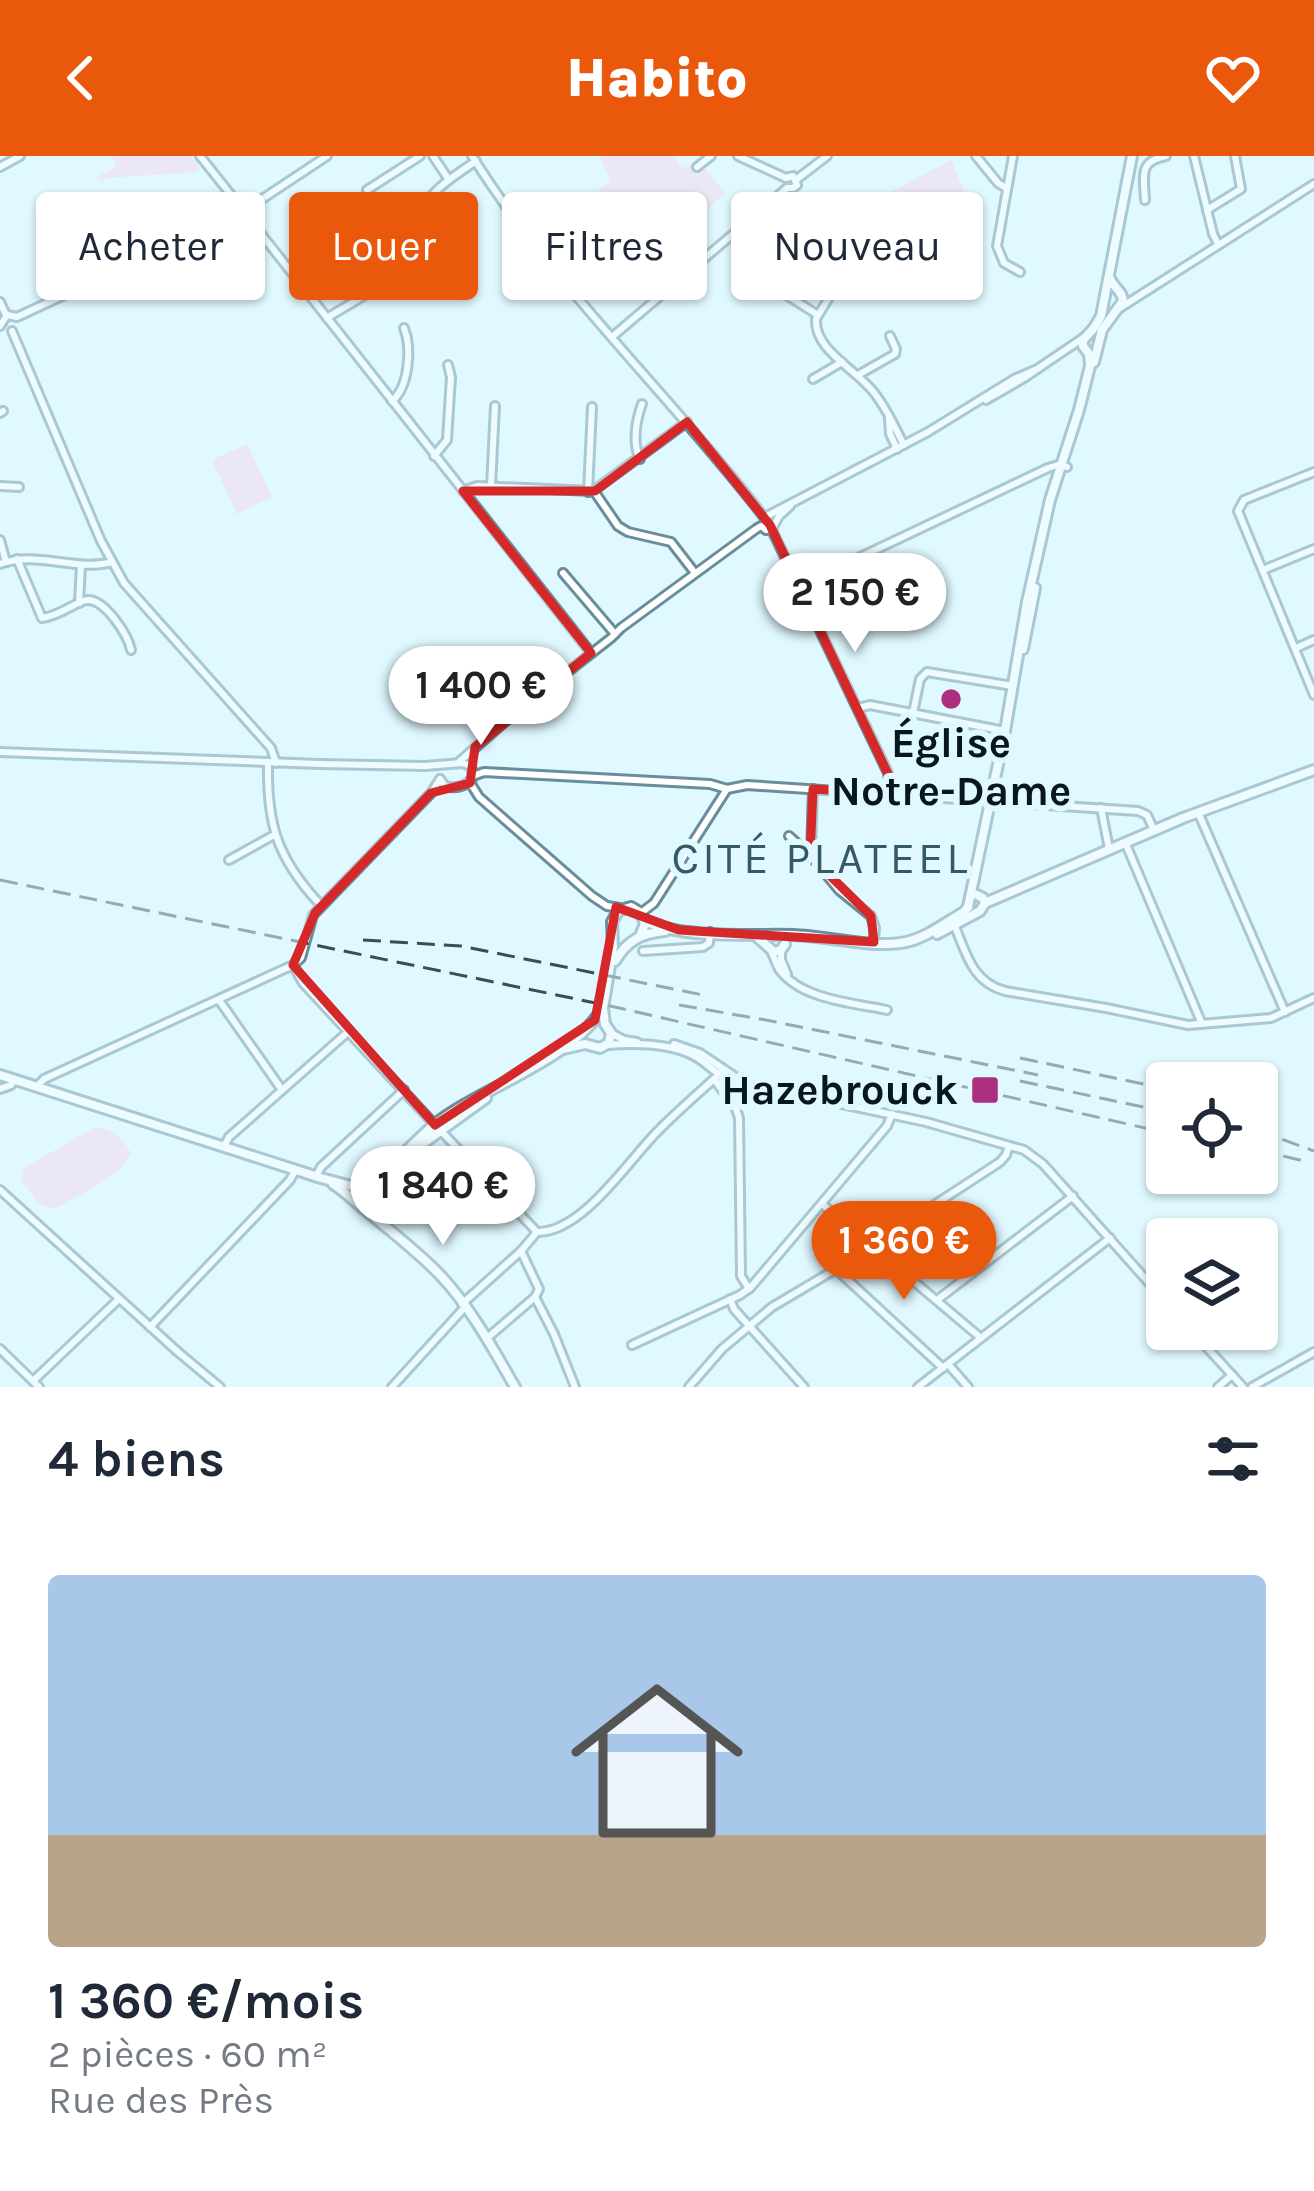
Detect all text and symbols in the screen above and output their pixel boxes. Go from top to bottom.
icon: back [48,45,114,111]
icon: heart [1200,45,1266,111]
text: Habito [566,46,748,110]
chip: Acheter [36,192,265,300]
chip: Louer [289,192,478,300]
chip: Filtres [502,192,707,300]
chip: Nouveau [731,192,983,300]
pin: 2 150 € [744,553,966,655]
text: 2 150 € [790,569,920,615]
pin: 1 400 € [370,646,592,748]
text: 1 400 € [416,662,546,708]
marker: Église Notre-Dame [938,686,964,712]
place label: Église Notre-Dame [831,717,1071,816]
district label: CITÉ PLATEEL [672,832,970,884]
map controls [1146,1062,1278,1350]
button: locate [1146,1062,1278,1194]
place label: Hazebrouck [721,1065,958,1115]
marker: Hazebrouck [969,1074,1001,1106]
pin: 1 840 € [332,1146,554,1248]
text: 1 840 € [377,1162,509,1208]
pin: 1 360 € [793,1201,1015,1303]
text: 1 360 € [839,1217,969,1263]
button: layers [1146,1218,1278,1350]
icon: filters [1200,1426,1266,1492]
text: 4 biens [48,1429,225,1489]
icon: home [549,1653,765,1869]
text: 1 360 €/mois [48,1971,364,2031]
text: 2 pièces · 60 m² [48,2031,327,2077]
text: Rue des Près [48,2077,274,2123]

